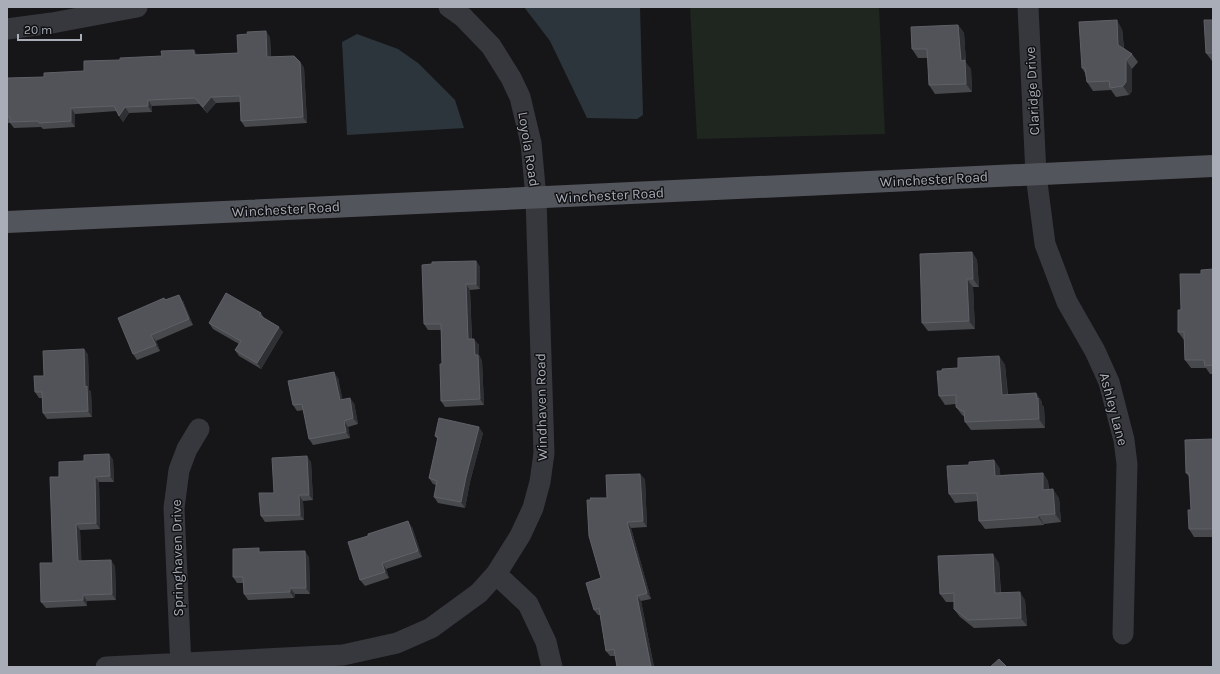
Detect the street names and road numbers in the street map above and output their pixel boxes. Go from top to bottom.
street label: Claridge Drive [1022,46,1043,136]
street label: Loyola Road [514,110,543,188]
street label: Winchester Road [879,168,989,191]
street label: Winchester Road [555,184,665,207]
street label: Winchester Road [231,198,341,221]
street label: Windhaven Road [532,353,551,461]
street label: Ashley Lane [1096,371,1131,447]
street label: Springhaven Drive [168,499,187,617]

